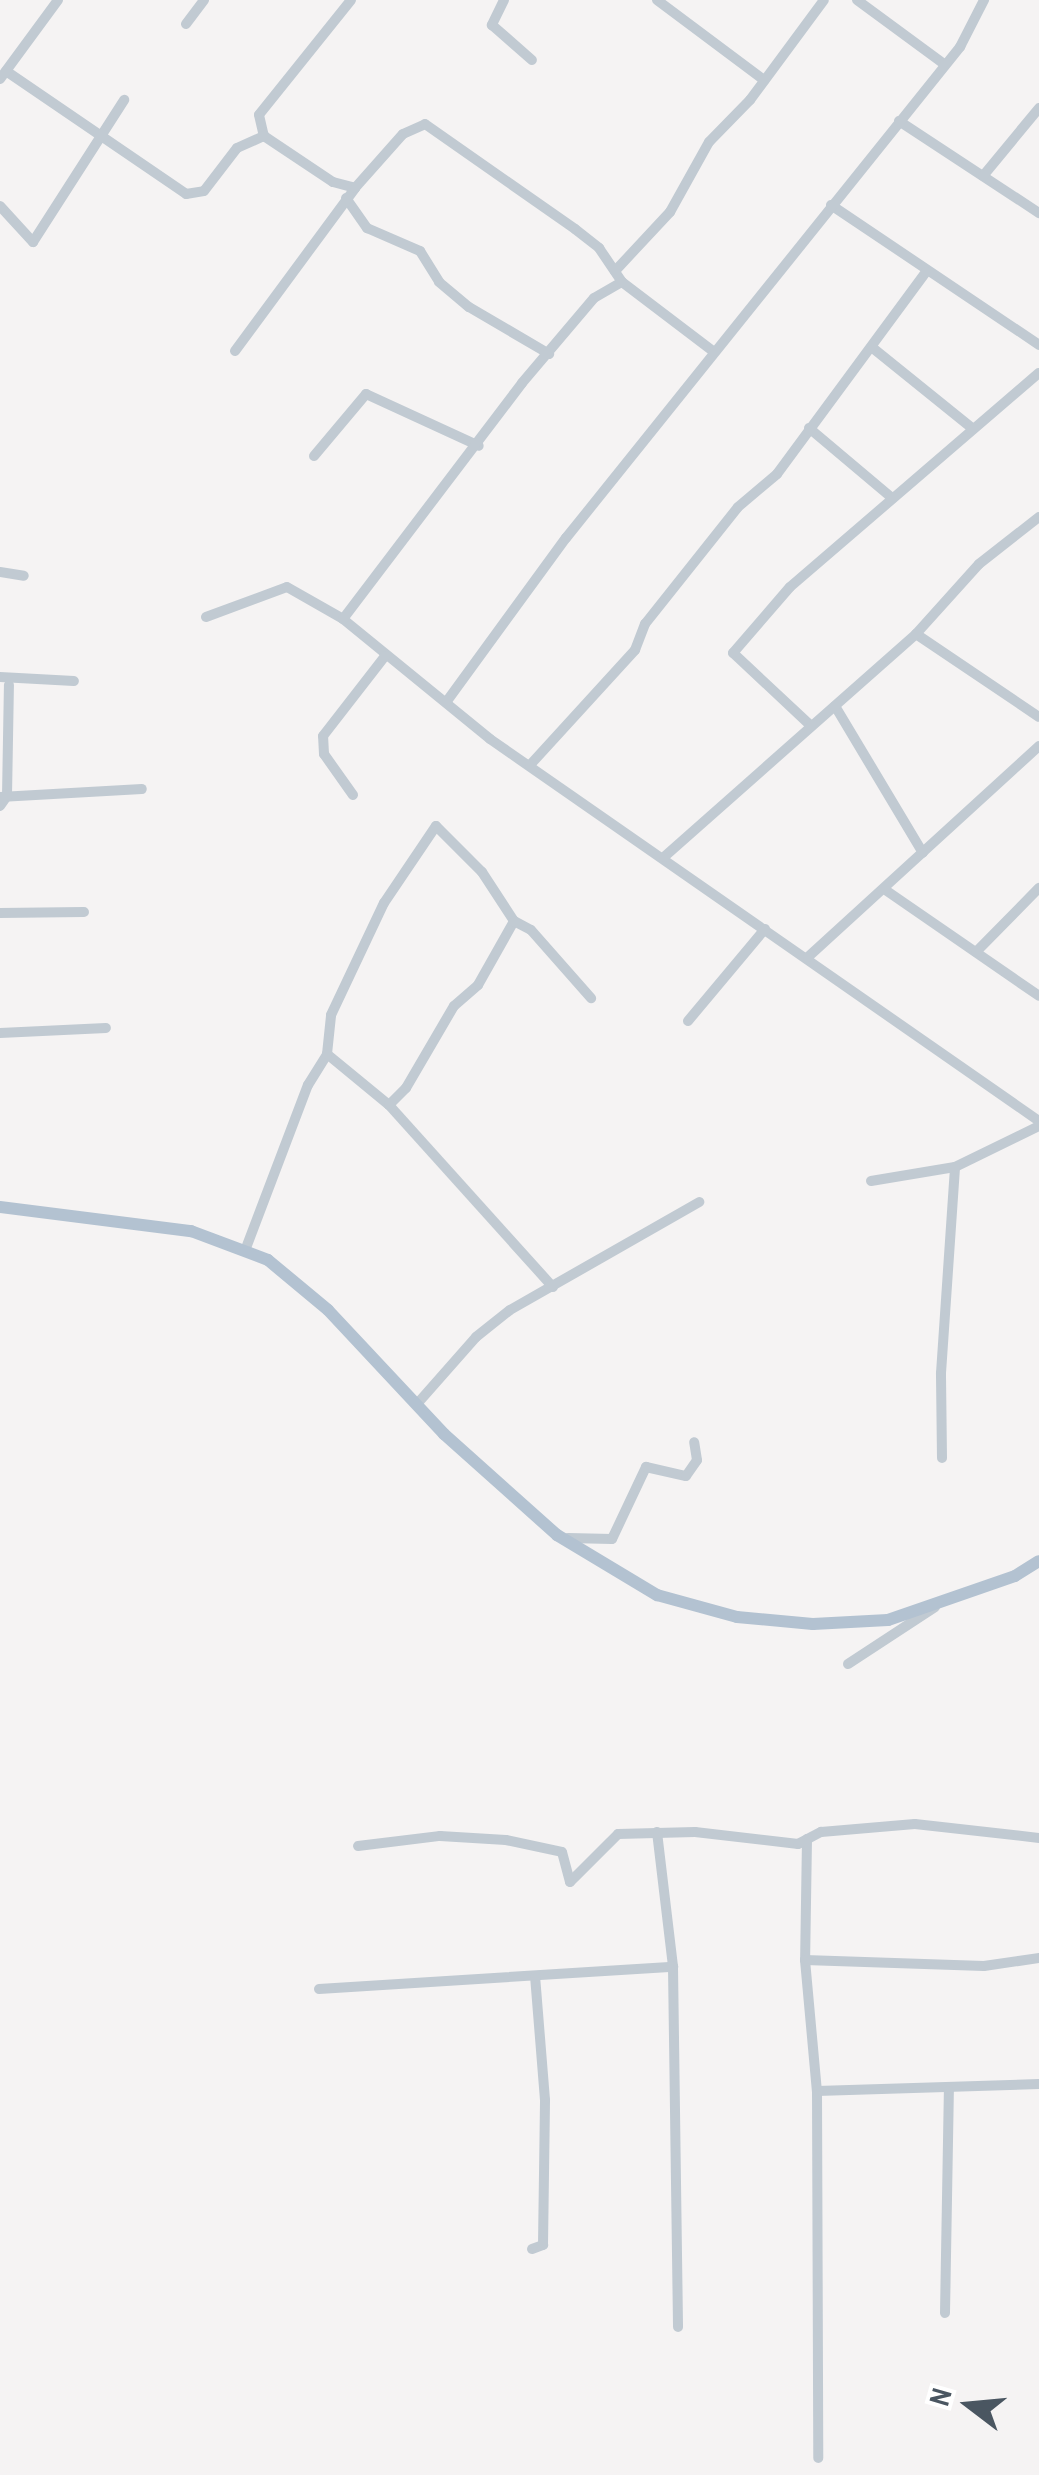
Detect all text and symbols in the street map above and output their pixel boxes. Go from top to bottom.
north arrow [919,2355,1019,2455]
text: N [920,2384,961,2410]

